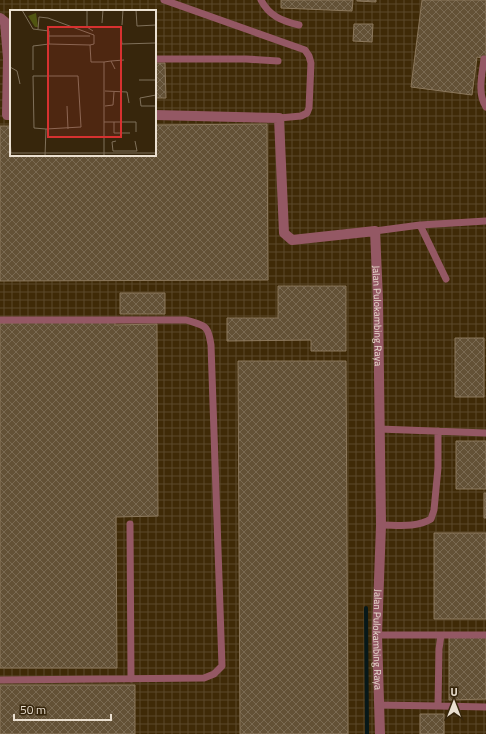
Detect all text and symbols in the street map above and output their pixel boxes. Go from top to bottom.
inset map [10,10,156,156]
street label: Jalan Pulokambing Raya [369,265,386,366]
street label: Jalan Pulokambing Raya [369,589,386,690]
north arrow [434,682,474,722]
text: U [450,684,458,700]
scale bar [14,696,111,722]
text: 50 m [20,700,46,719]

